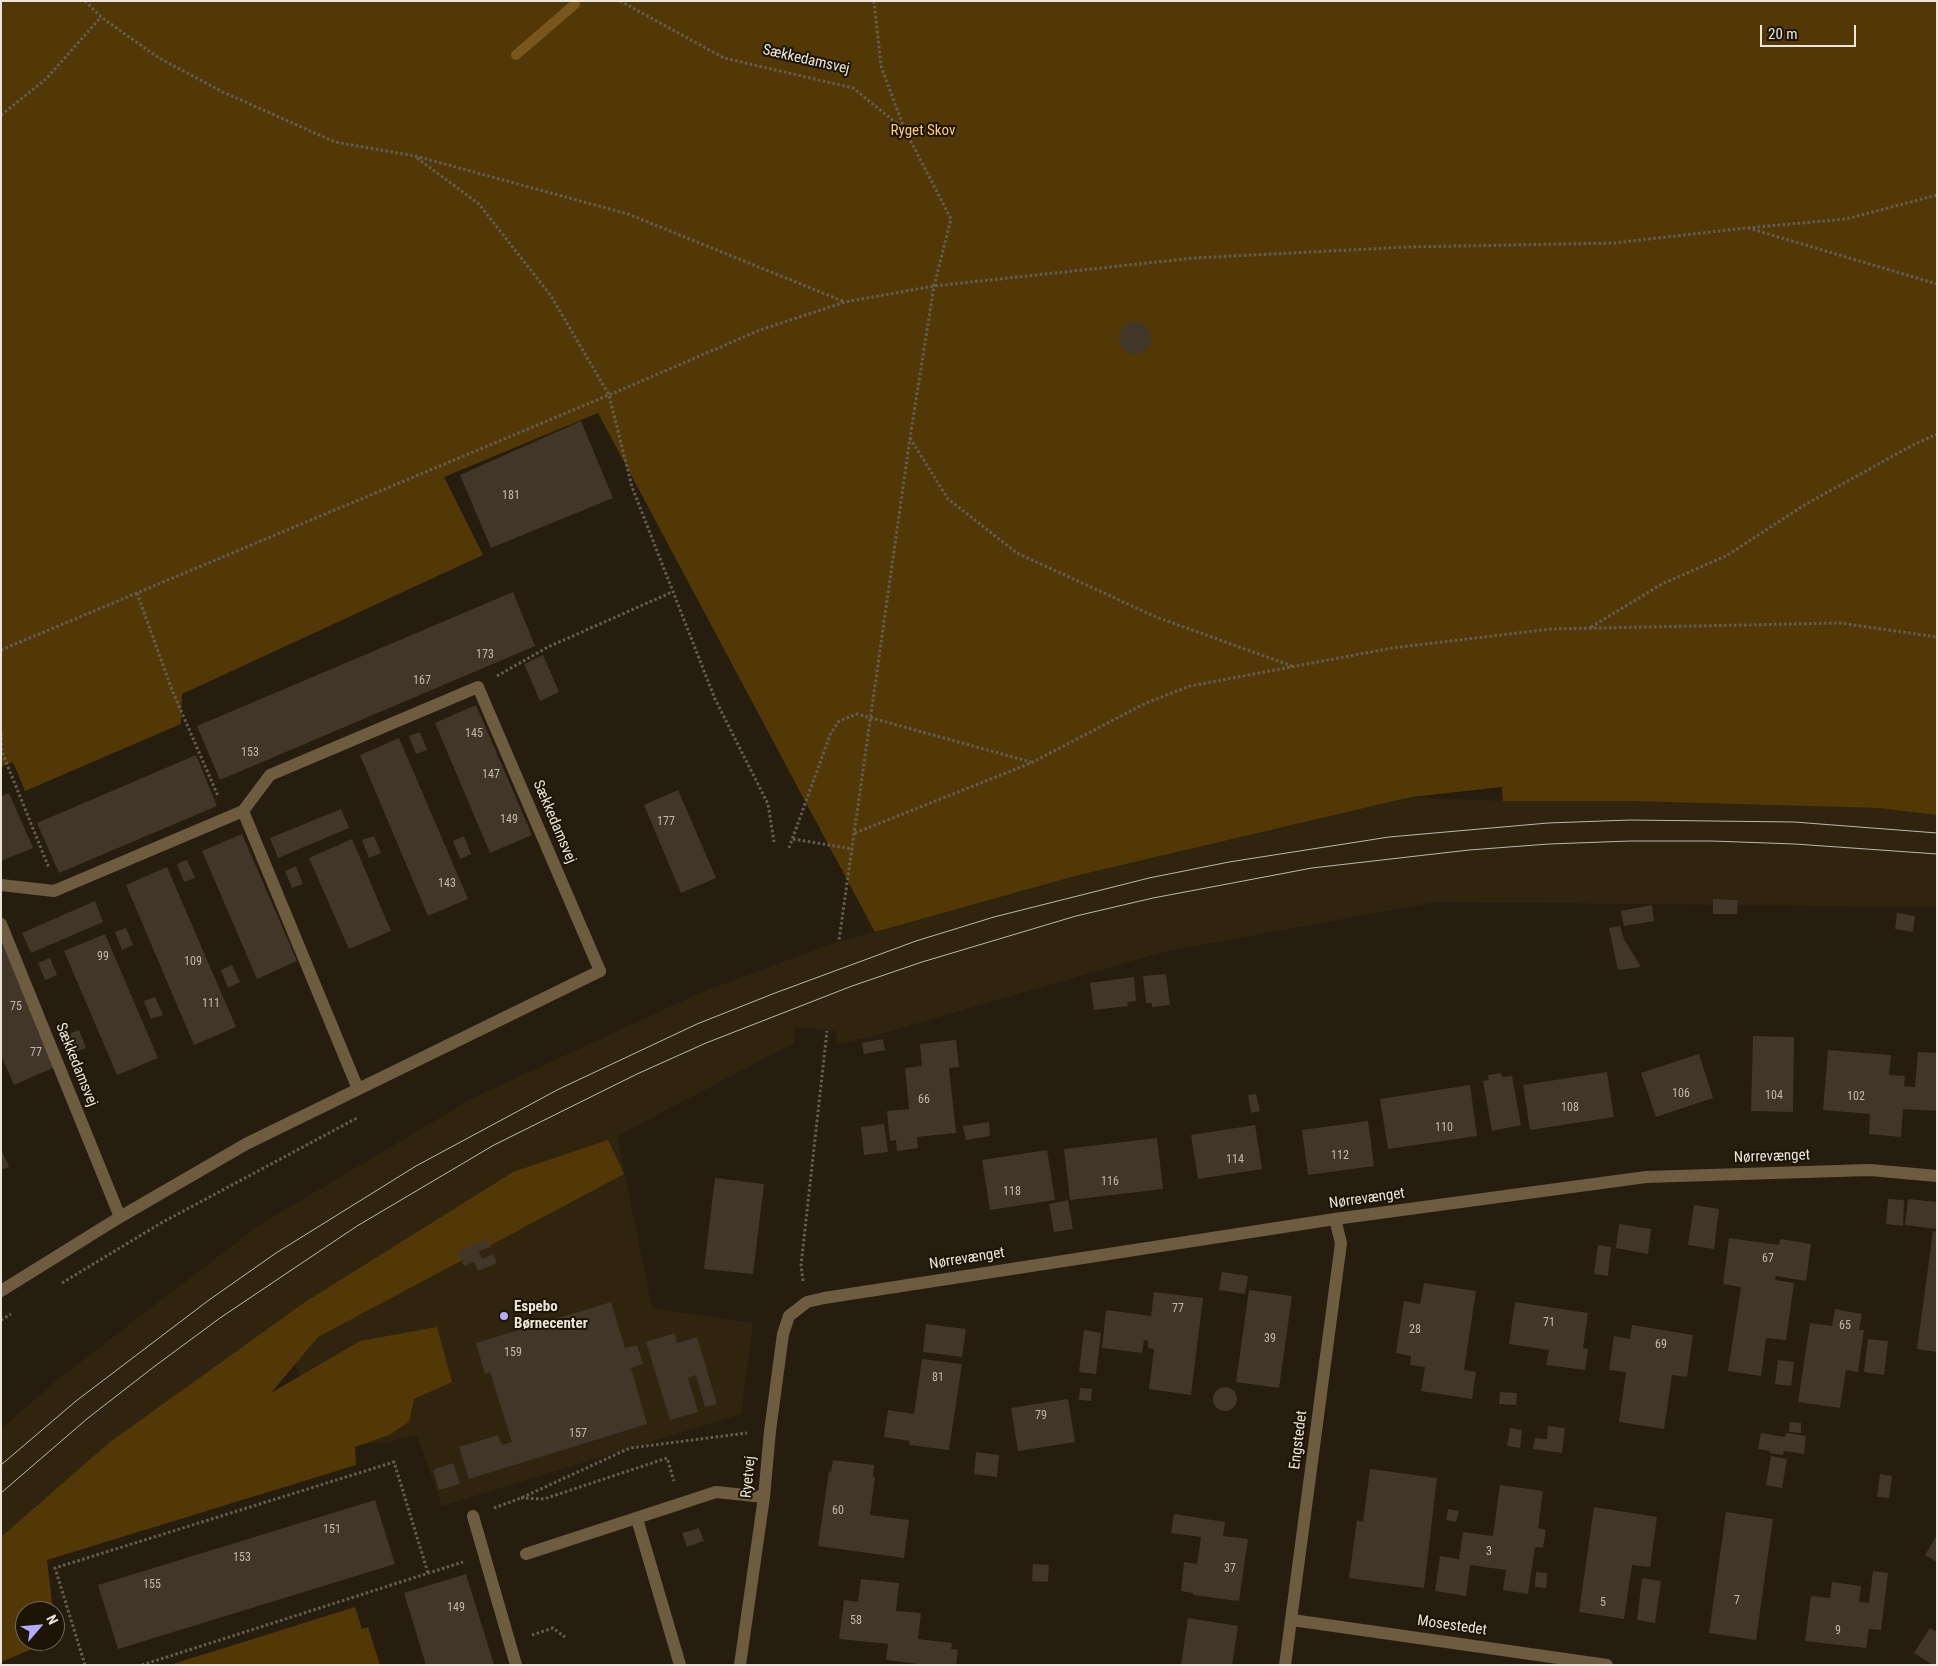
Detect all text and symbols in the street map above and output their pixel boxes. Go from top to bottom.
scale bar [1763,15,1859,47]
text: 20 m [1768,25,1798,43]
street label: Sækkedamsvej [761,41,851,79]
park label: Ryget Skov [891,122,955,140]
house number: 181 [502,489,520,503]
house number: 173 [476,648,494,662]
house number: 167 [413,674,431,688]
house number: 145 [465,727,483,741]
house number: 153 [241,746,259,760]
house number: 147 [482,768,500,782]
street label: Sækkedamsvej [528,778,580,866]
house number: 149 [500,813,518,827]
house number: 177 [657,815,675,829]
house number: 143 [438,877,456,891]
house number: 99 [97,950,109,964]
house number: 109 [184,955,202,969]
house number: 111 [202,997,220,1011]
house number: 75 [10,1000,22,1014]
street label: Sækkedamsvej [51,1021,101,1109]
house number: 77 [30,1046,42,1060]
house number: 106 [1672,1087,1690,1101]
house number: 104 [1765,1089,1783,1103]
house number: 102 [1847,1090,1865,1104]
house number: 66 [918,1093,930,1107]
house number: 108 [1561,1101,1579,1115]
house number: 110 [1435,1121,1453,1135]
street label: Nørrevænget [1734,1147,1810,1167]
house number: 112 [1331,1149,1349,1163]
house number: 114 [1226,1153,1244,1167]
house number: 116 [1101,1175,1119,1189]
house number: 118 [1003,1185,1021,1199]
street label: Nørrevænget [1328,1185,1406,1213]
street label: Nørrevænget [928,1244,1006,1274]
house number: 67 [1762,1252,1774,1266]
place label: Espebo Børnecenter [514,1298,588,1333]
house number: 77 [1172,1302,1184,1316]
marker: Espebo Børnecenter [498,1310,510,1322]
house number: 71 [1543,1316,1555,1330]
house number: 65 [1839,1319,1851,1333]
house number: 28 [1409,1323,1421,1337]
house number: 39 [1264,1332,1276,1346]
house number: 69 [1655,1338,1667,1352]
house number: 159 [504,1346,522,1360]
house number: 81 [932,1371,944,1385]
house number: 79 [1035,1409,1047,1423]
street label: Engstedet [1286,1409,1312,1471]
house number: 157 [569,1427,587,1441]
street label: Ryetvej [738,1455,760,1499]
house number: 60 [832,1504,844,1518]
house number: 151 [323,1523,341,1537]
house number: 3 [1486,1545,1492,1559]
house number: 153 [233,1551,251,1565]
house number: 37 [1224,1562,1236,1576]
house number: 155 [143,1578,161,1592]
house number: 7 [1734,1594,1740,1608]
house number: 5 [1600,1596,1606,1610]
north arrow [15,1601,65,1651]
house number: 149 [447,1601,465,1615]
text: N [43,1612,62,1627]
street label: Mosestedet [1416,1612,1488,1640]
house number: 58 [850,1614,862,1628]
house number: 9 [1835,1624,1841,1638]

